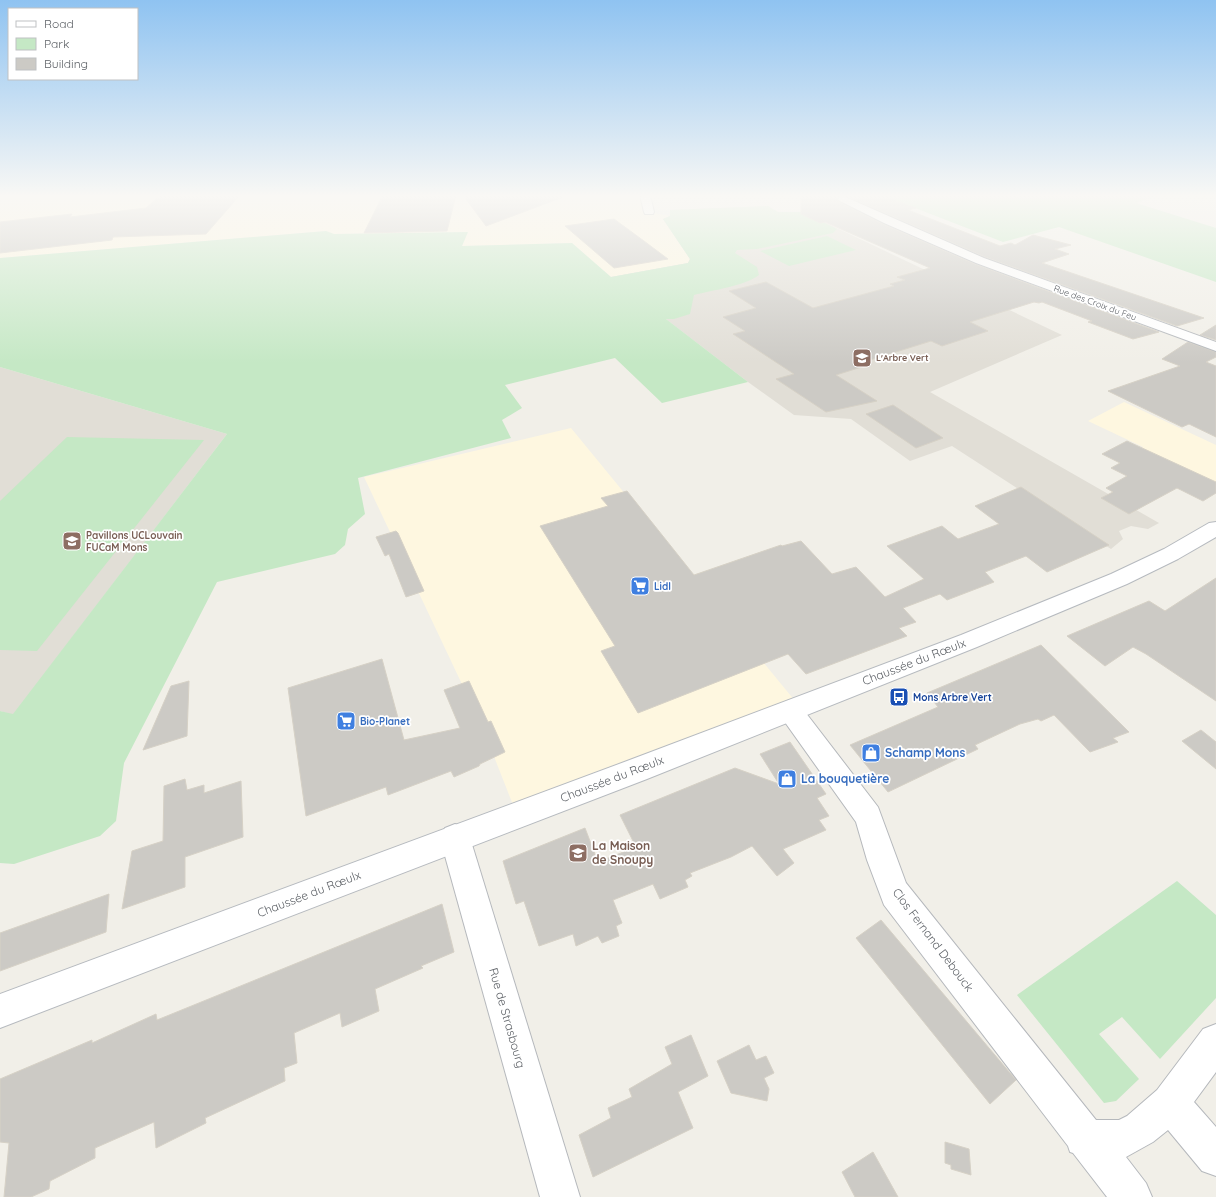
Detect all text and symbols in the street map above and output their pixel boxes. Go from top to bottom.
legend [8,8,138,80]
text: Road [44,16,74,31]
text: Park [44,36,69,51]
text: Building [44,56,88,71]
street label: Rue des Croix du Feu [1052,282,1138,323]
school or university icon: L'Arbre Vert [851,347,873,369]
place label: L'Arbre Vert [876,352,929,363]
place label: Pavillons UCLouvain FUCaM Mons [86,529,183,554]
school or university icon: Pavillons UCLouvain FUCaM Mons [61,530,83,552]
supermarket icon: Lidl [629,575,651,597]
place label: Lidl [654,580,671,593]
street label: Chaussée du Rœulx [860,635,968,688]
bus stop icon: Mons Arbre Vert [888,686,910,708]
place label: Mons Arbre Vert [913,691,992,704]
supermarket icon: Bio-Planet [335,710,357,732]
place label: Bio-Planet [360,715,410,728]
shop icon: Schamp Mons [860,742,882,764]
place label: Schamp Mons [885,745,965,760]
street label: Chaussée du Rœulx [558,752,666,805]
shop icon: La bouquetière [776,768,798,790]
place label: La bouquetière [801,771,889,786]
place label: La Maison de Snoupy [592,838,653,867]
school or university icon: La Maison de Snoupy [567,842,589,864]
street label: Chaussée du Rœulx [255,867,363,920]
street label: Clos Fernand Debouck [890,885,977,994]
street label: Rue de Strasbourg [486,966,529,1070]

